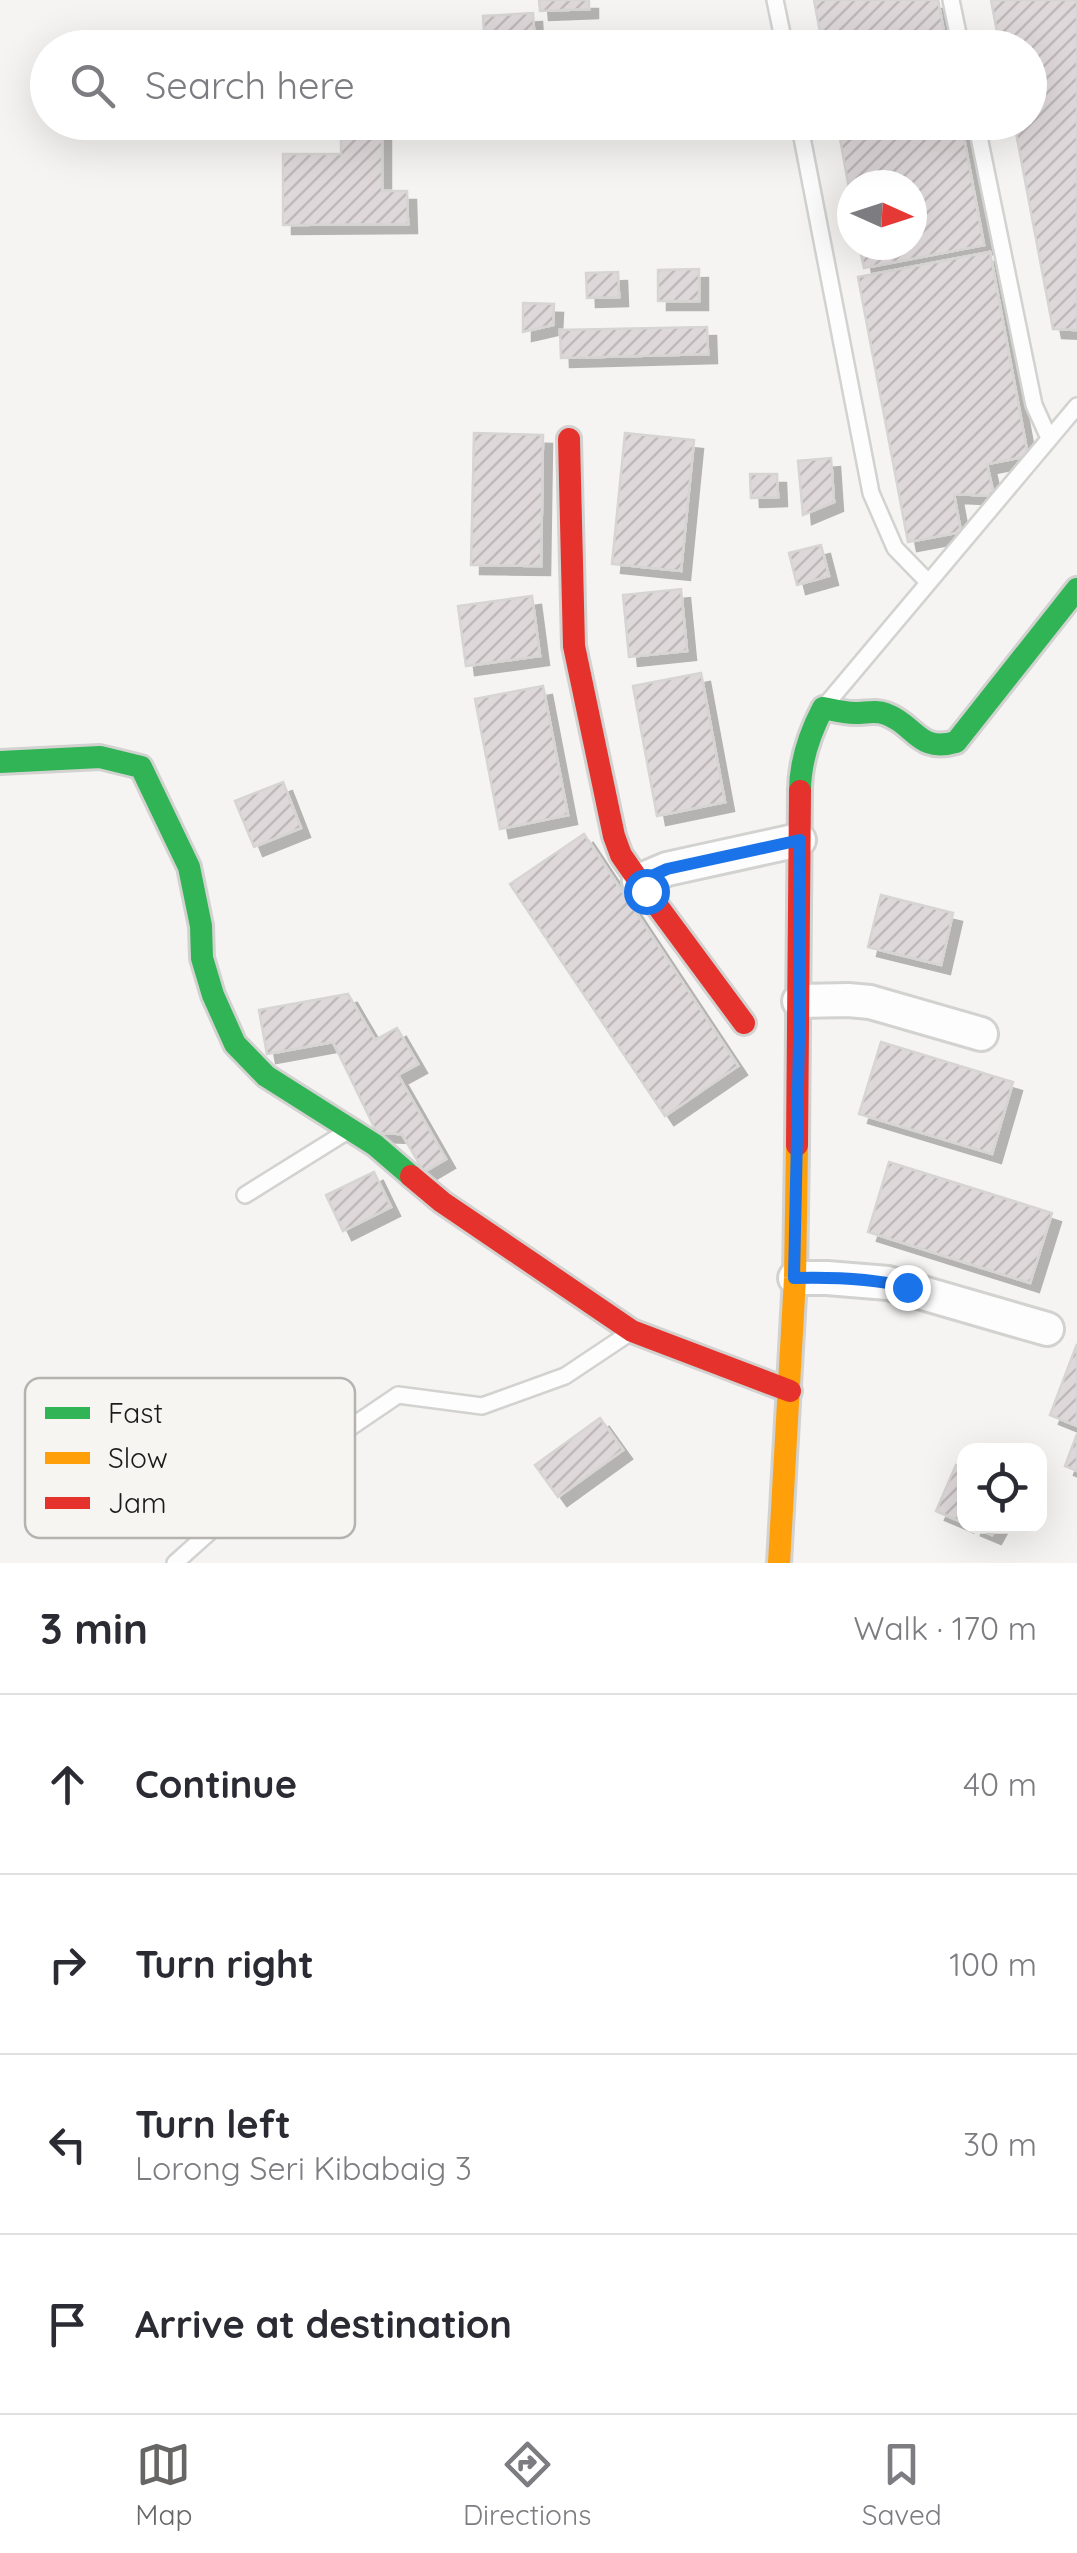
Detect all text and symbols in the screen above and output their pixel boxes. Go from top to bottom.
search box [30,30,1047,140]
icon: search [65,58,120,113]
text: Search here [145,61,355,109]
north arrow [837,170,927,260]
route start [624,869,670,915]
route end [885,1265,931,1311]
legend [25,1378,355,1538]
text: Fast [108,1395,163,1430]
text: Slow [108,1440,168,1475]
map controls [957,1443,1047,1533]
button: locate [957,1443,1047,1533]
text: Jam [108,1485,167,1520]
text: 3 min [40,1602,148,1655]
text: Walk · 170 m [854,1608,1037,1648]
icon: ahead [40,1757,95,1812]
text: Continue [135,1760,297,1808]
text: 40 m [963,1764,1037,1804]
icon: right [40,1937,95,1992]
text: Turn right [135,1940,314,1988]
text: 100 m [949,1944,1037,1984]
text: Turn left [135,2100,291,2148]
icon: left [40,2117,95,2172]
text: 30 m [963,2124,1037,2164]
text: Lorong Seri Kibabaig 3 [135,2148,472,2188]
icon: arrive [40,2297,95,2352]
text: Arrive at destination [135,2300,512,2348]
tab: Map [135,2437,192,2532]
tab: Directions [463,2437,591,2532]
tab: Saved [862,2437,942,2532]

